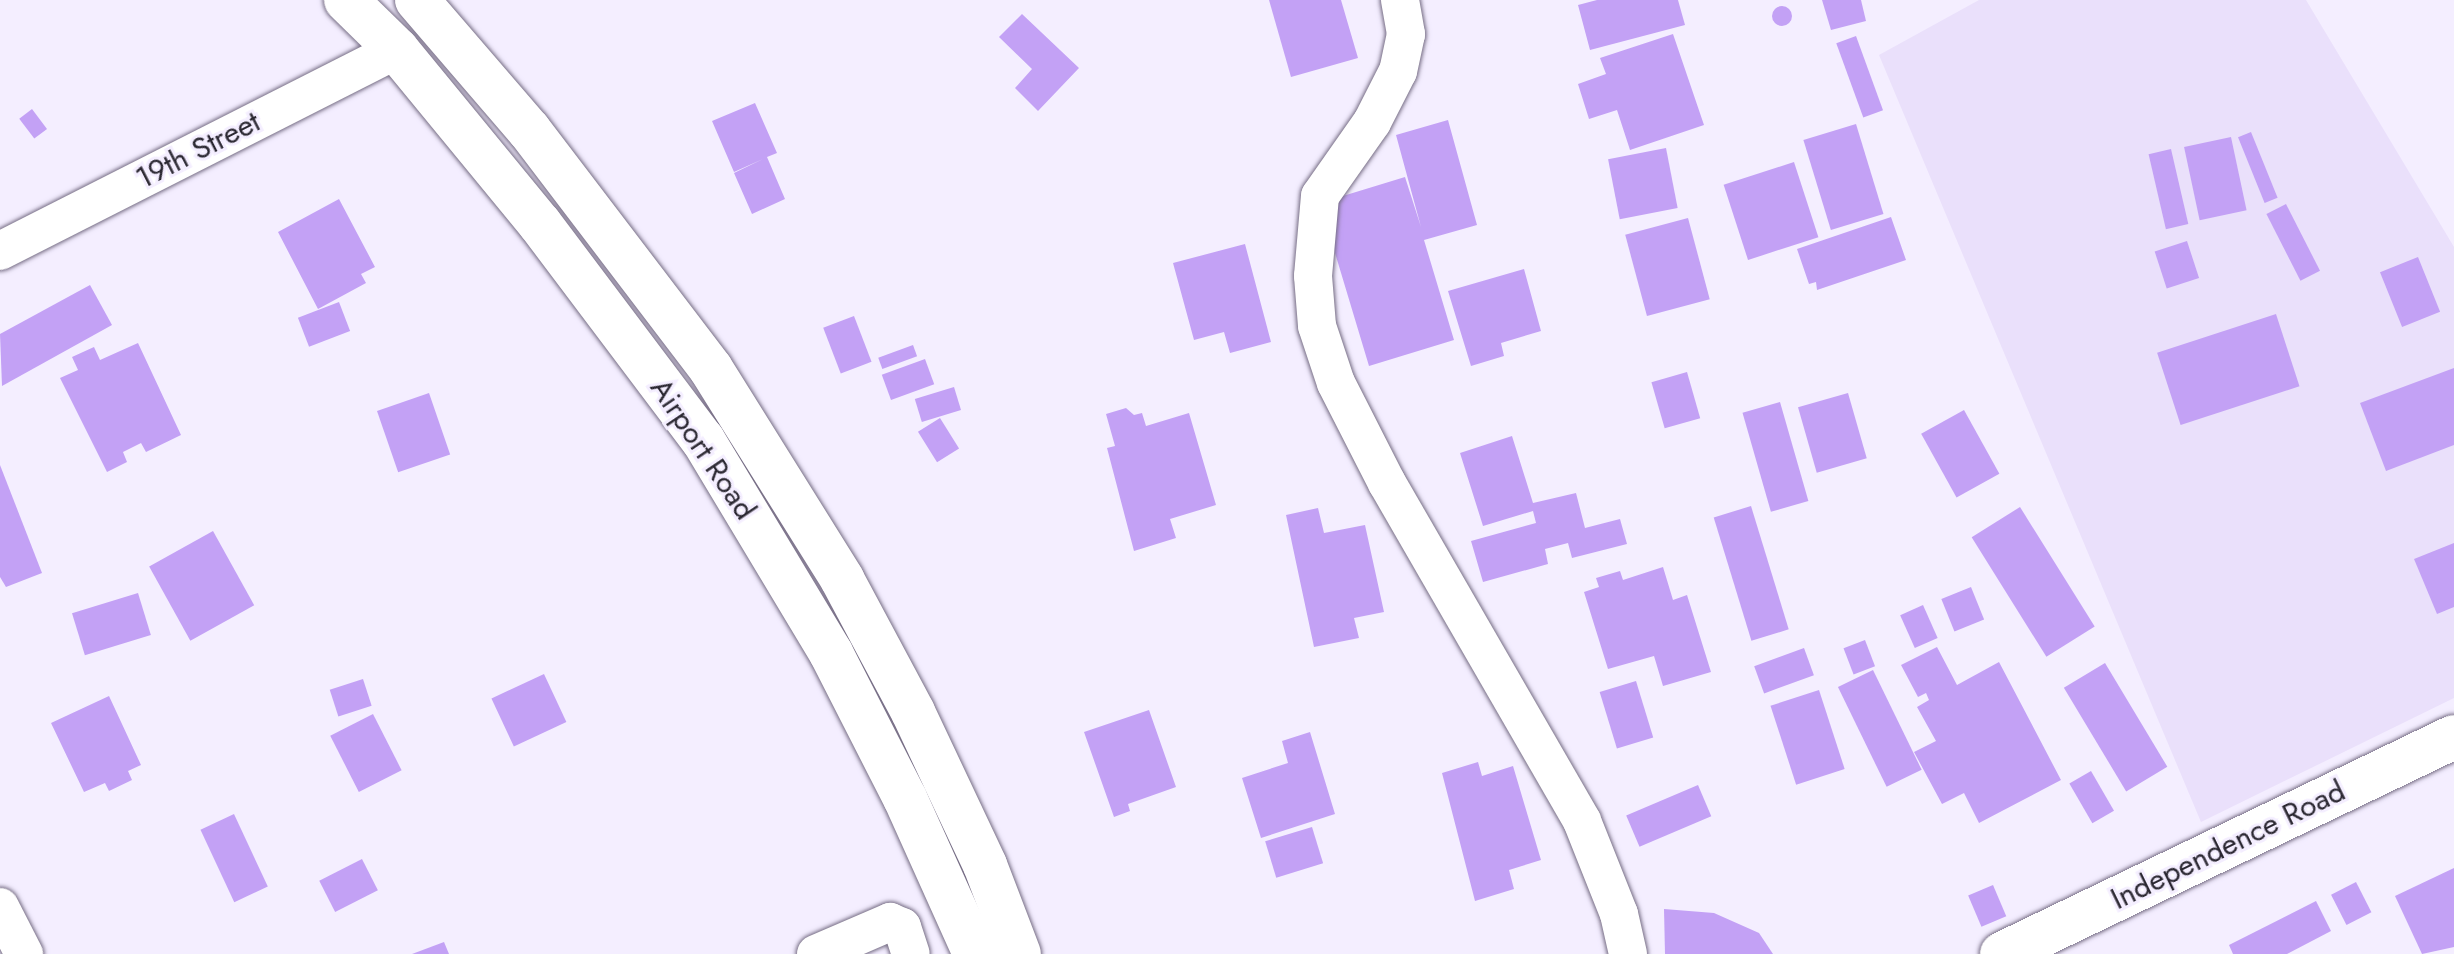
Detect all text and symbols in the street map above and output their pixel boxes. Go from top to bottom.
street label: 19th Street [130,103,266,197]
street label: Airport Road [643,372,763,526]
street label: Independence Road [2105,773,2351,917]

